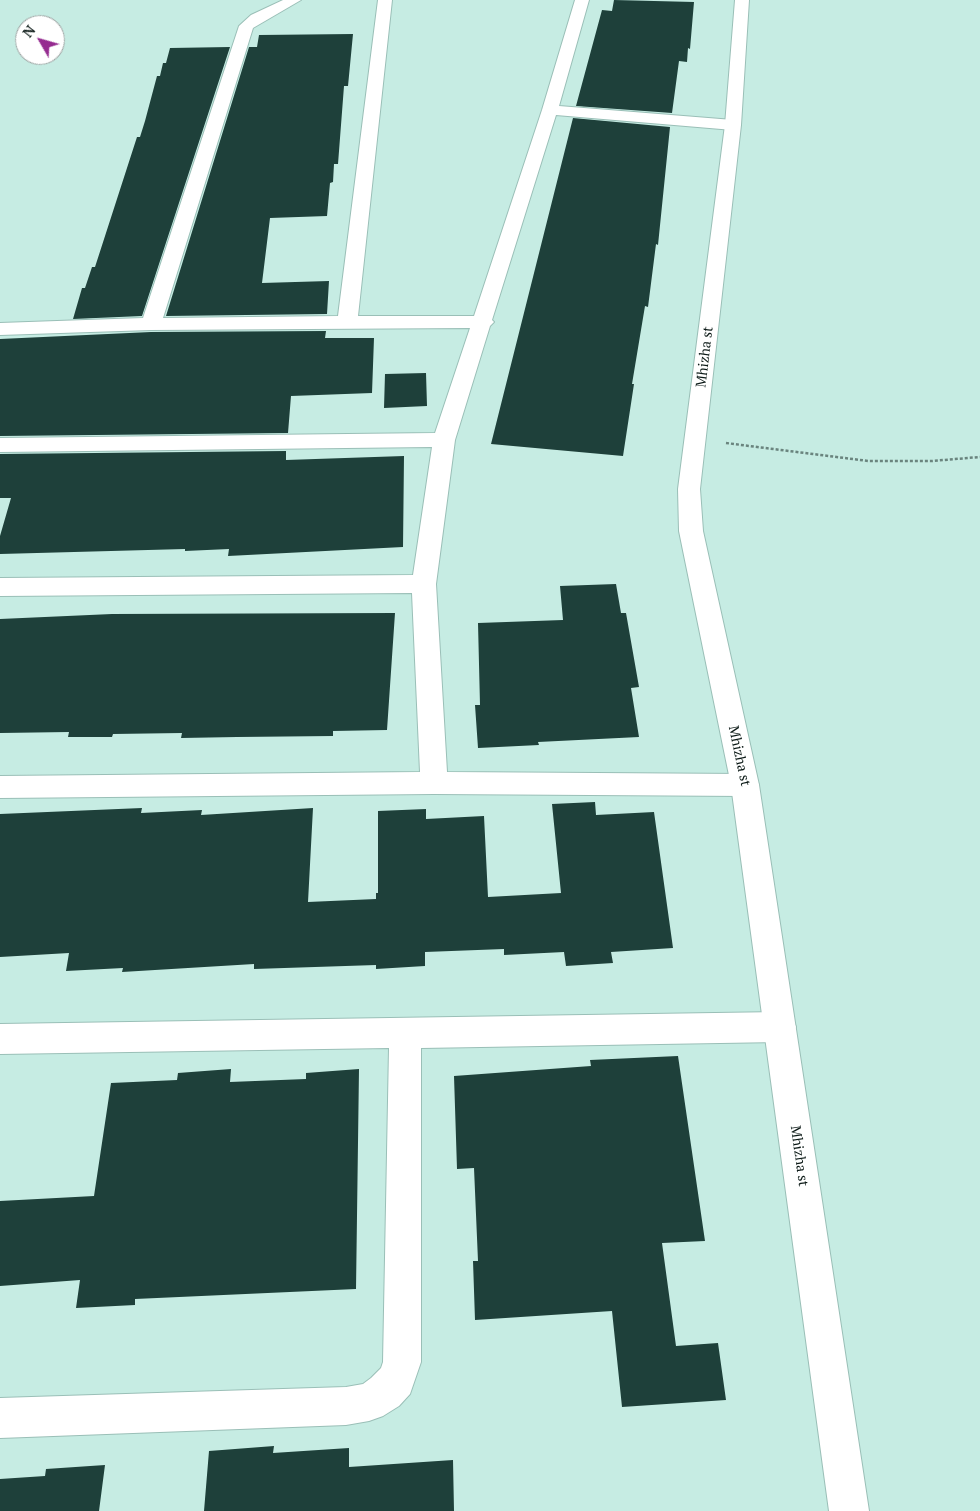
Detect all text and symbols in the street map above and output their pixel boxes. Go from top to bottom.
north arrow [15,15,65,65]
text: N [18,21,39,41]
street label: Mhizha st [693,326,717,388]
street label: Mhizha st [724,724,754,788]
street label: Mhizha st [786,1124,812,1188]

